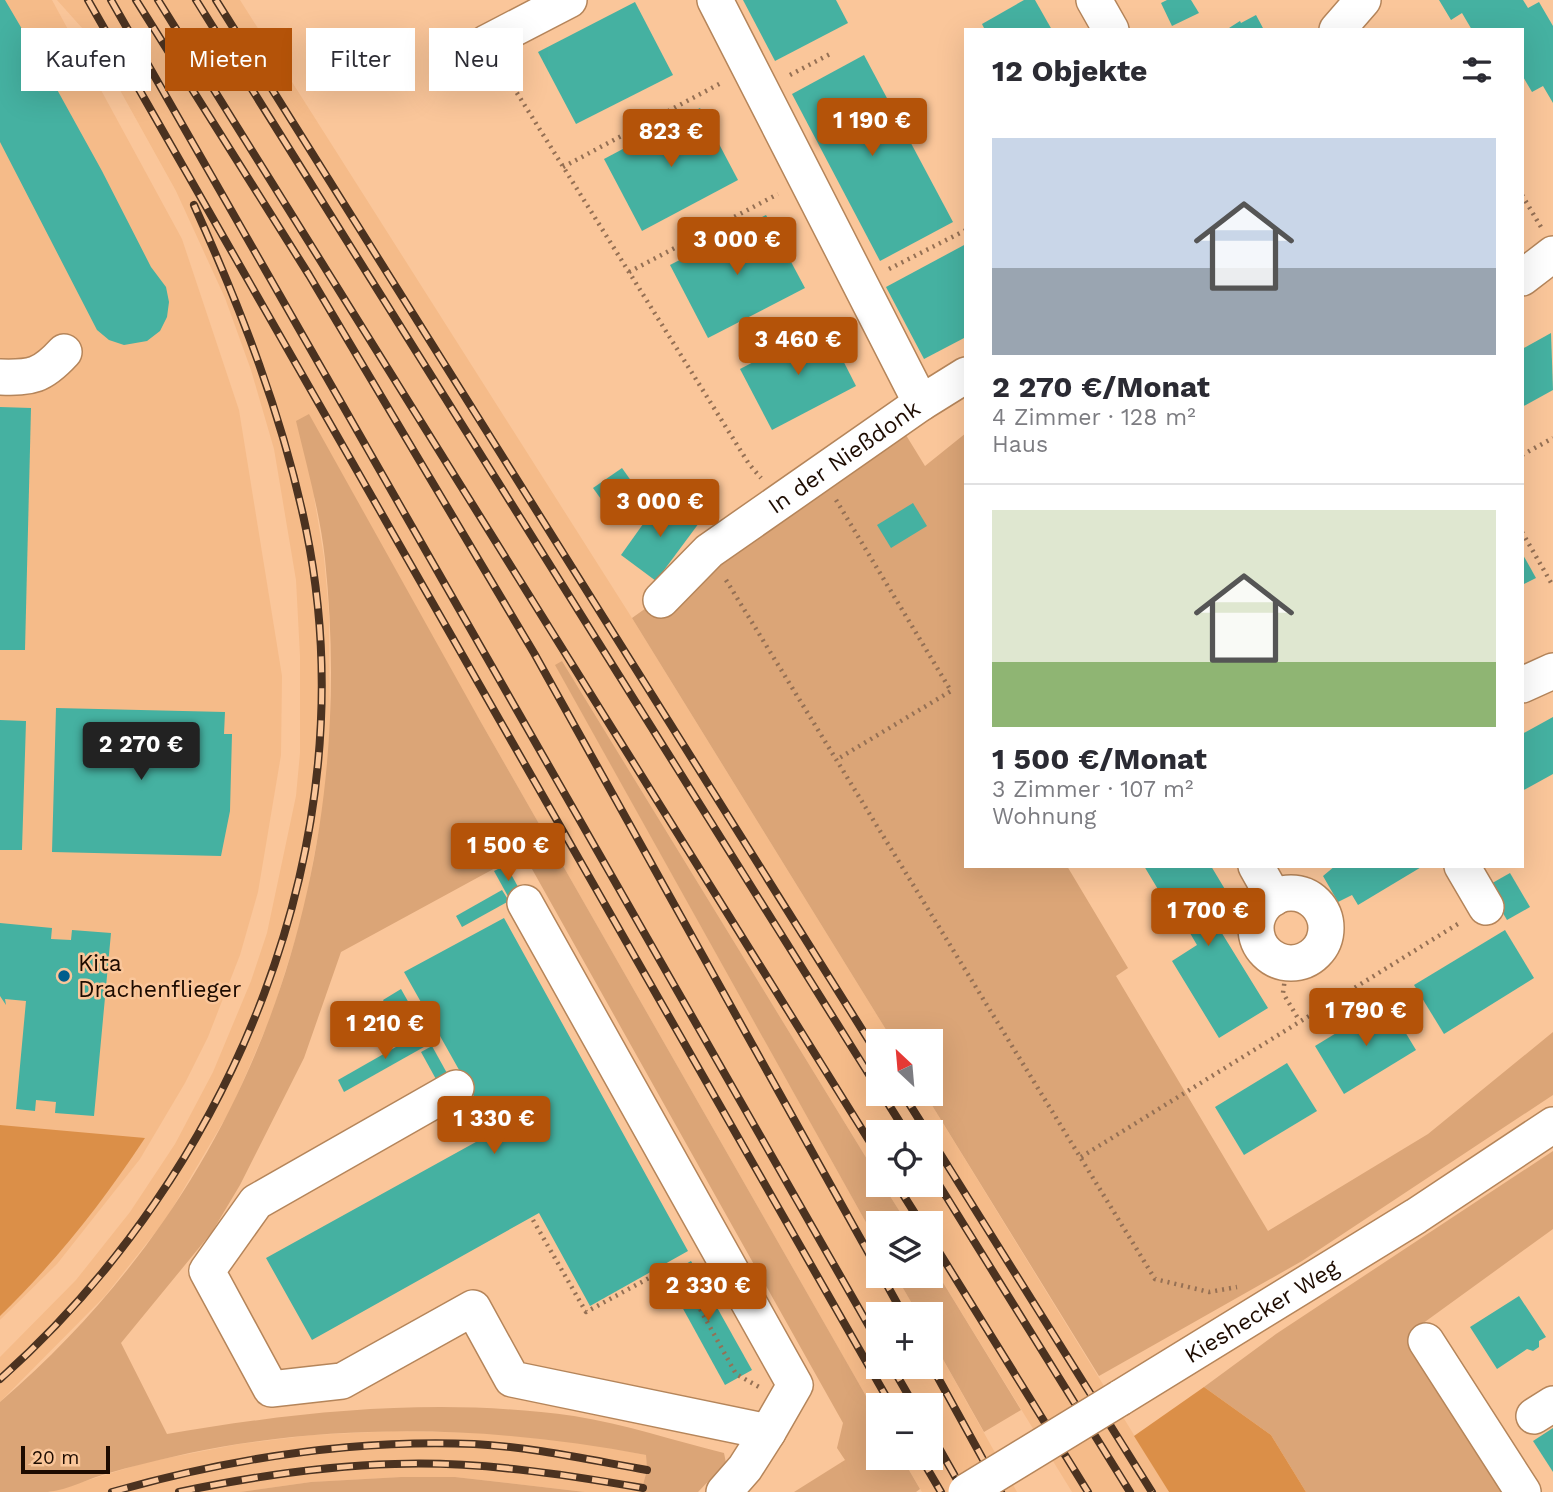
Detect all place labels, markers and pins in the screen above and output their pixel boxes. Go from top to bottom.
pin: 1 190 € [807,99,937,158]
pin: 823 € [622,110,720,169]
pin: 3 000 € [672,218,802,277]
pin: 3 460 € [733,318,863,377]
pin: 3 000 € [595,480,725,539]
pin: 2 270 € [76,722,206,782]
pin: 1 500 € [443,824,573,883]
pin: 1 700 € [1143,888,1273,948]
place label: Kita Drachenflieger [78,950,241,1003]
marker: Kita Drachenflieger [56,968,72,984]
pin: 1 790 € [1301,988,1431,1048]
pin: 1 210 € [320,1002,450,1061]
pin: 1 330 € [429,1096,559,1156]
pin: 2 330 € [643,1264,773,1323]

